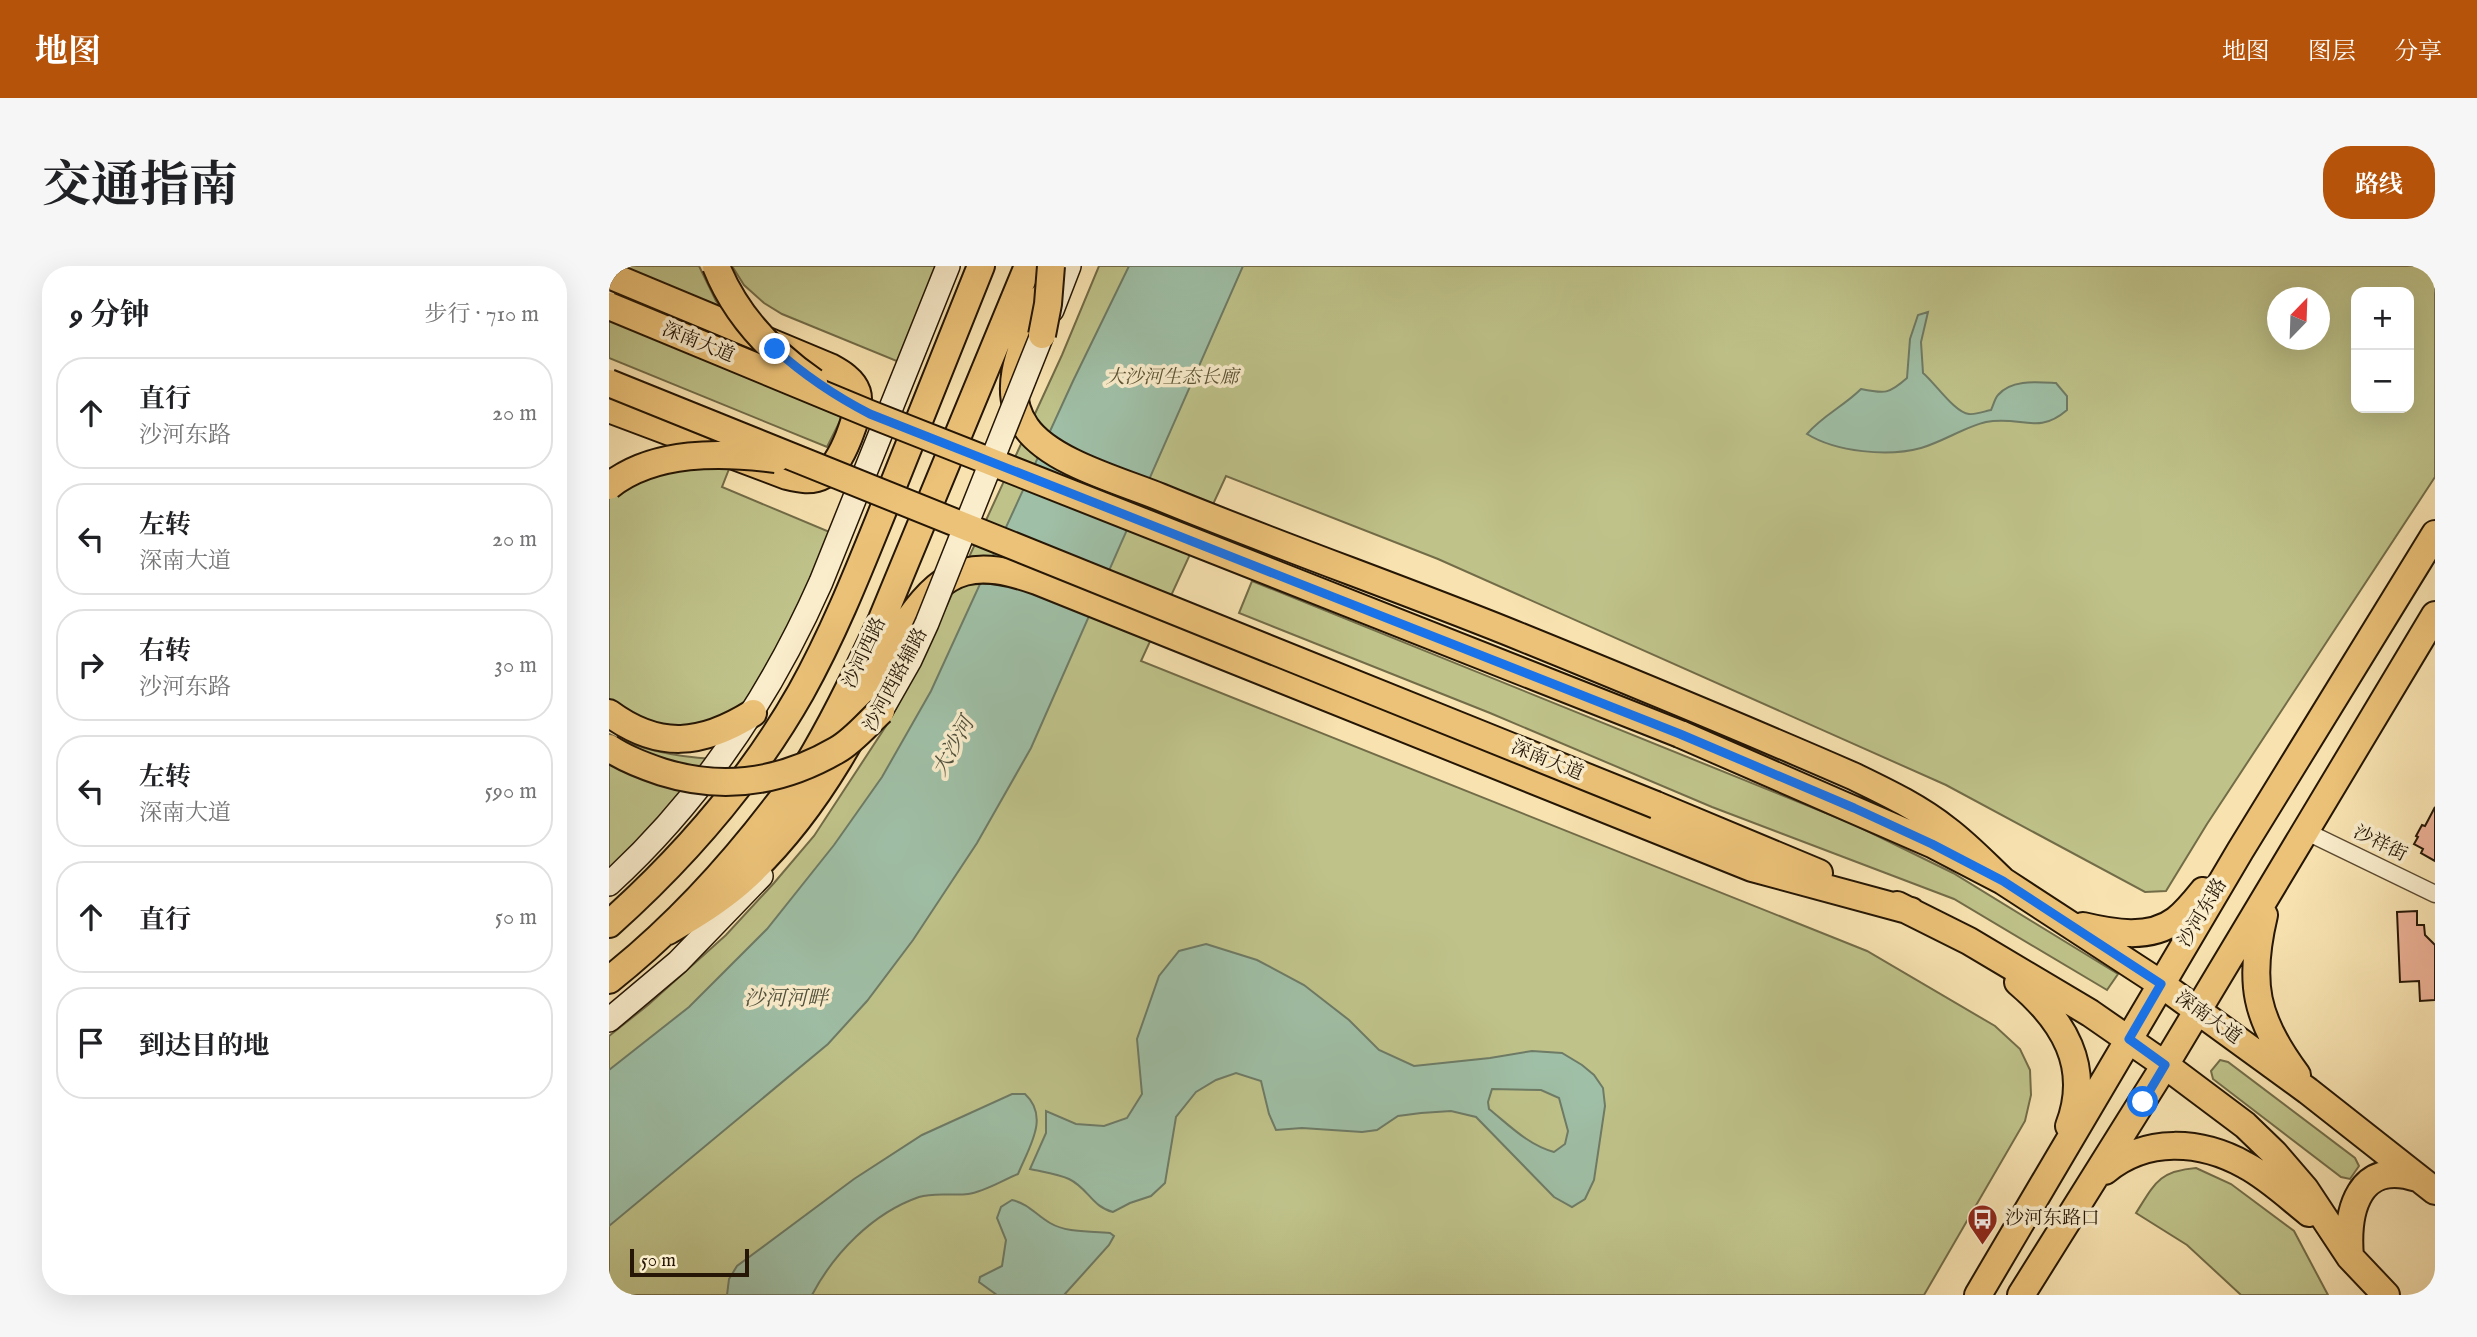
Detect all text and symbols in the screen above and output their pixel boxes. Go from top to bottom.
text: 地图 [35,32,101,74]
text: 地图 [2222,37,2270,68]
text: 图层 [2308,37,2356,68]
text: 分享 [2394,37,2442,68]
button: 路线 [2323,146,2435,219]
text: 交通指南 [42,157,238,219]
north arrow [2267,287,2330,350]
map controls [2351,287,2414,413]
button: + [2351,287,2414,350]
text: 9 分钟 [70,297,150,335]
text: 步行 · 710 m [425,300,539,329]
street label: 深南大道 [658,318,738,368]
route end [759,333,790,364]
button: − [2351,350,2414,413]
park label: 大沙河生态长廊 [1105,366,1241,390]
text: 直行 [139,383,191,416]
icon: ahead [72,394,110,432]
text: 20 m [492,399,537,428]
text: 沙河东路 [139,421,231,450]
text: 左转 [139,509,191,542]
icon: left [72,520,110,558]
text: 20 m [492,525,537,554]
text: 深南大道 [139,547,231,576]
street label: 沙河西路 [838,613,892,693]
street label: 沙河西路辅路 [859,624,933,736]
text: 右转 [139,635,191,668]
icon: right [72,646,110,684]
text: 30 m [494,651,537,680]
text: 沙河东路 [139,673,231,702]
water label: 大沙河 [927,709,983,781]
street label: 深南大道 [1507,736,1587,786]
text: 左转 [139,761,191,794]
icon: left [72,772,110,810]
text: 590 m [485,777,537,806]
text: 深南大道 [139,799,231,828]
street label: 沙祥街 [2349,821,2411,867]
street label: 沙河东路 [2173,874,2233,952]
icon: ahead [72,898,110,936]
text: 50 m [495,903,537,932]
text: 直行 [139,904,191,937]
water label: 沙河河畔 [744,986,831,1013]
street label: 深南大道 [2170,986,2246,1050]
icon: arrive [72,1024,110,1062]
text: 到达目的地 [139,1030,269,1063]
route start [2127,1086,2158,1117]
bus stop icon: 沙河东路口 [1965,1202,1999,1246]
place label: 沙河东路口 [2005,1207,2100,1231]
scale bar [630,1246,749,1278]
text: 50 m [641,1249,676,1273]

